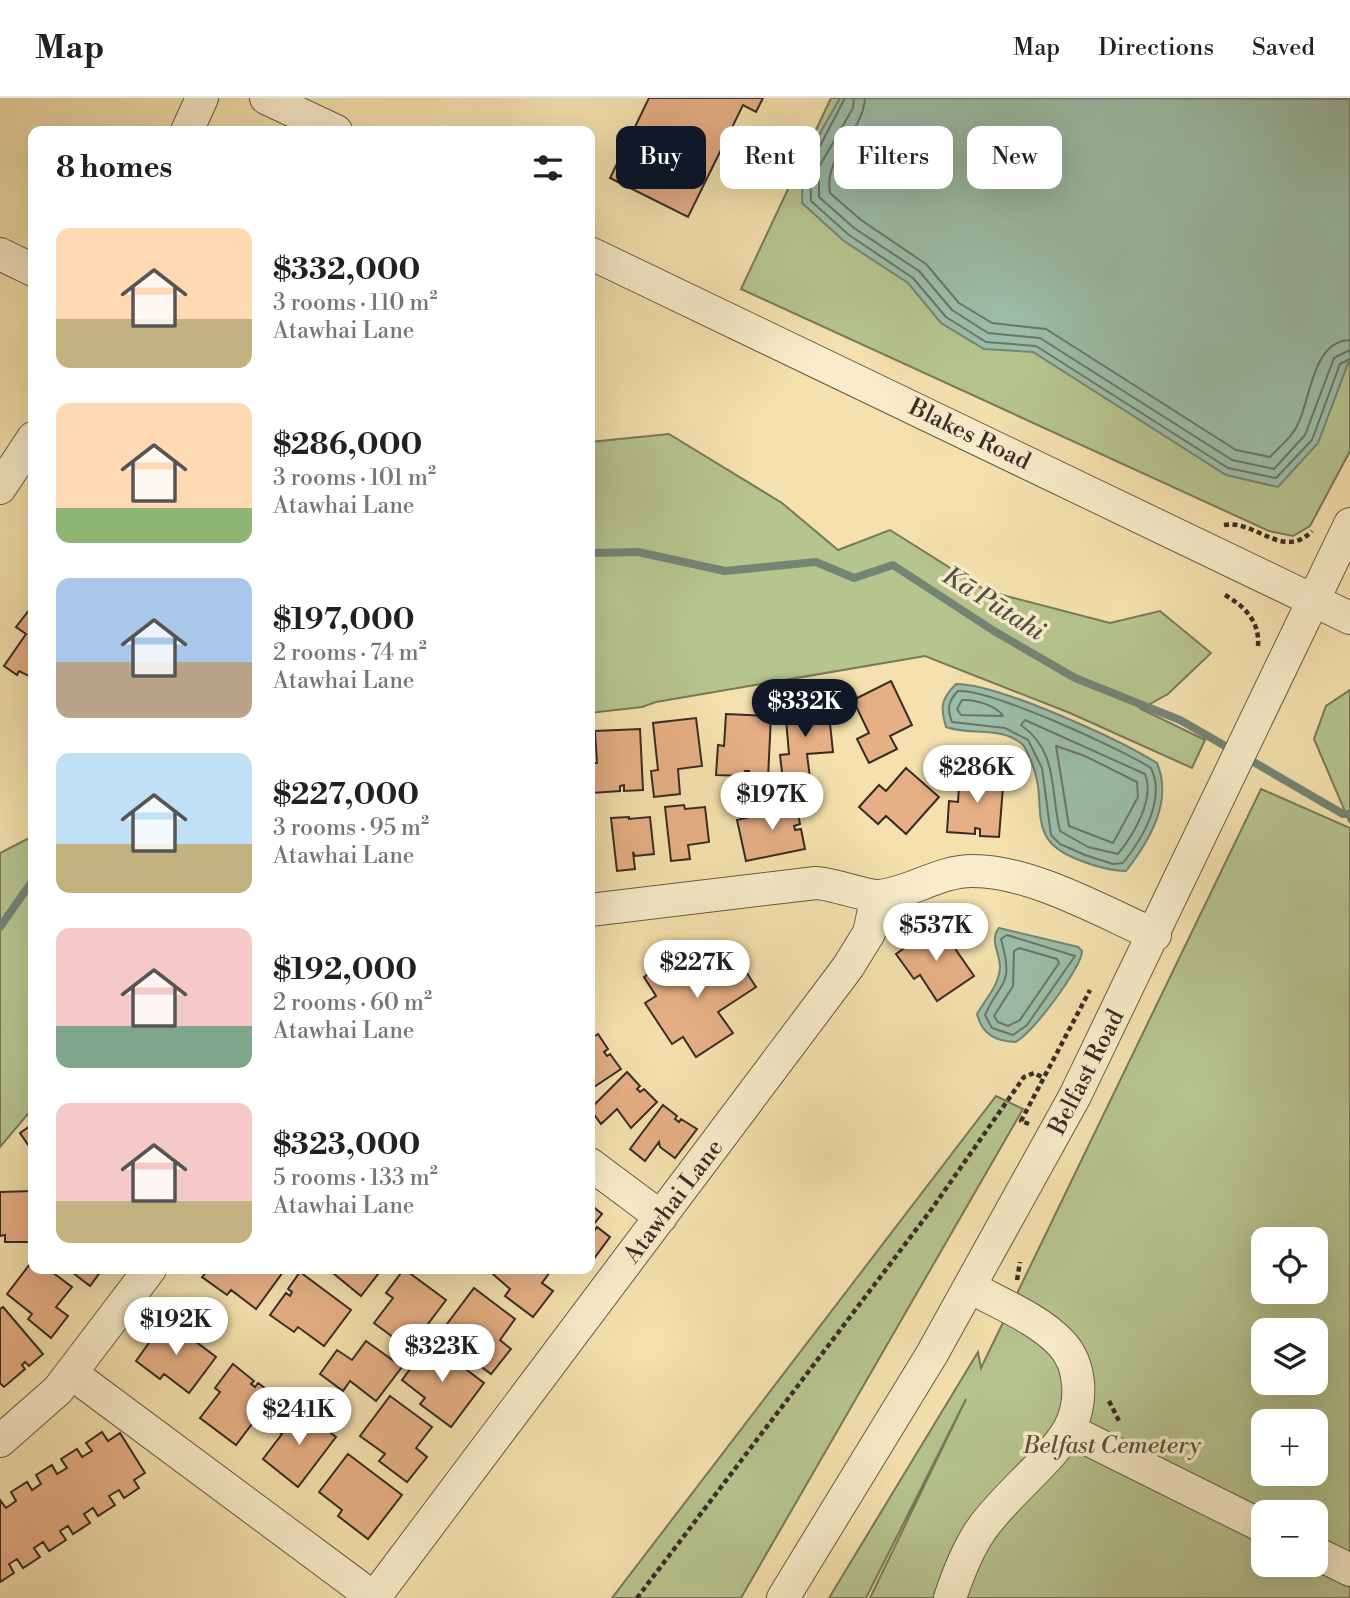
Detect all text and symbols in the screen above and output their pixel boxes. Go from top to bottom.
text: Map [35,28,104,69]
text: Map [1013,33,1060,63]
text: Directions [1098,33,1214,63]
text: Saved [1252,33,1315,63]
chip: Buy [616,126,706,189]
chip: Rent [720,126,820,189]
chip: Filters [834,126,953,189]
chip: New [967,126,1062,189]
text: 8 homes [56,149,172,187]
icon: filters [529,149,567,187]
text: $332,000 [273,251,420,289]
icon: home [112,256,196,340]
text: 3 rooms · 110 m² [273,289,437,317]
text: Atawhai Lane [273,317,414,345]
street label: Blakes Road [903,392,1036,477]
text: $286,000 [273,426,422,464]
icon: home [112,431,196,515]
text: 3 rooms · 101 m² [273,464,436,492]
text: Atawhai Lane [273,492,414,520]
water label: Kā Pūtahi [936,560,1052,648]
text: $197,000 [273,601,415,639]
icon: home [112,606,196,690]
text: 2 rooms · 74 m² [273,639,427,667]
text: Atawhai Lane [273,667,414,695]
pin: $332K [756,680,854,739]
text: $332K [768,688,842,716]
pin: $286K [928,746,1026,805]
text: $286K [939,754,1015,782]
pin: $197K [723,772,821,832]
text: $227,000 [273,776,419,814]
icon: home [112,781,196,865]
text: $197K [736,781,808,809]
text: 3 rooms · 95 m² [273,814,429,842]
text: Atawhai Lane [273,842,414,870]
pin: $537K [887,904,985,963]
text: $537K [899,912,973,940]
pin: $227K [648,940,746,1000]
text: $227K [660,949,734,977]
text: $192,000 [273,951,417,989]
icon: home [112,956,196,1040]
text: 2 rooms · 60 m² [273,989,432,1017]
street label: Belfast Road [1042,1004,1131,1141]
text: Atawhai Lane [273,1017,414,1045]
text: $323,000 [273,1126,420,1164]
icon: home [112,1131,196,1215]
street label: Atawhai Lane [617,1134,730,1270]
text: 5 rooms · 133 m² [273,1164,438,1192]
text: Atawhai Lane [273,1192,414,1220]
map controls [1251,1227,1328,1577]
button: locate [1251,1227,1328,1304]
pin: $192K [127,1298,225,1357]
text: $192K [140,1306,212,1334]
button: layers [1251,1318,1328,1395]
pin: $323K [393,1324,491,1384]
text: $323K [405,1333,479,1361]
pin: $241K [250,1388,348,1447]
text: $241K [262,1396,336,1424]
button: + [1251,1409,1328,1486]
park label: Belfast Cemetery [1022,1431,1201,1461]
button: − [1251,1500,1328,1577]

